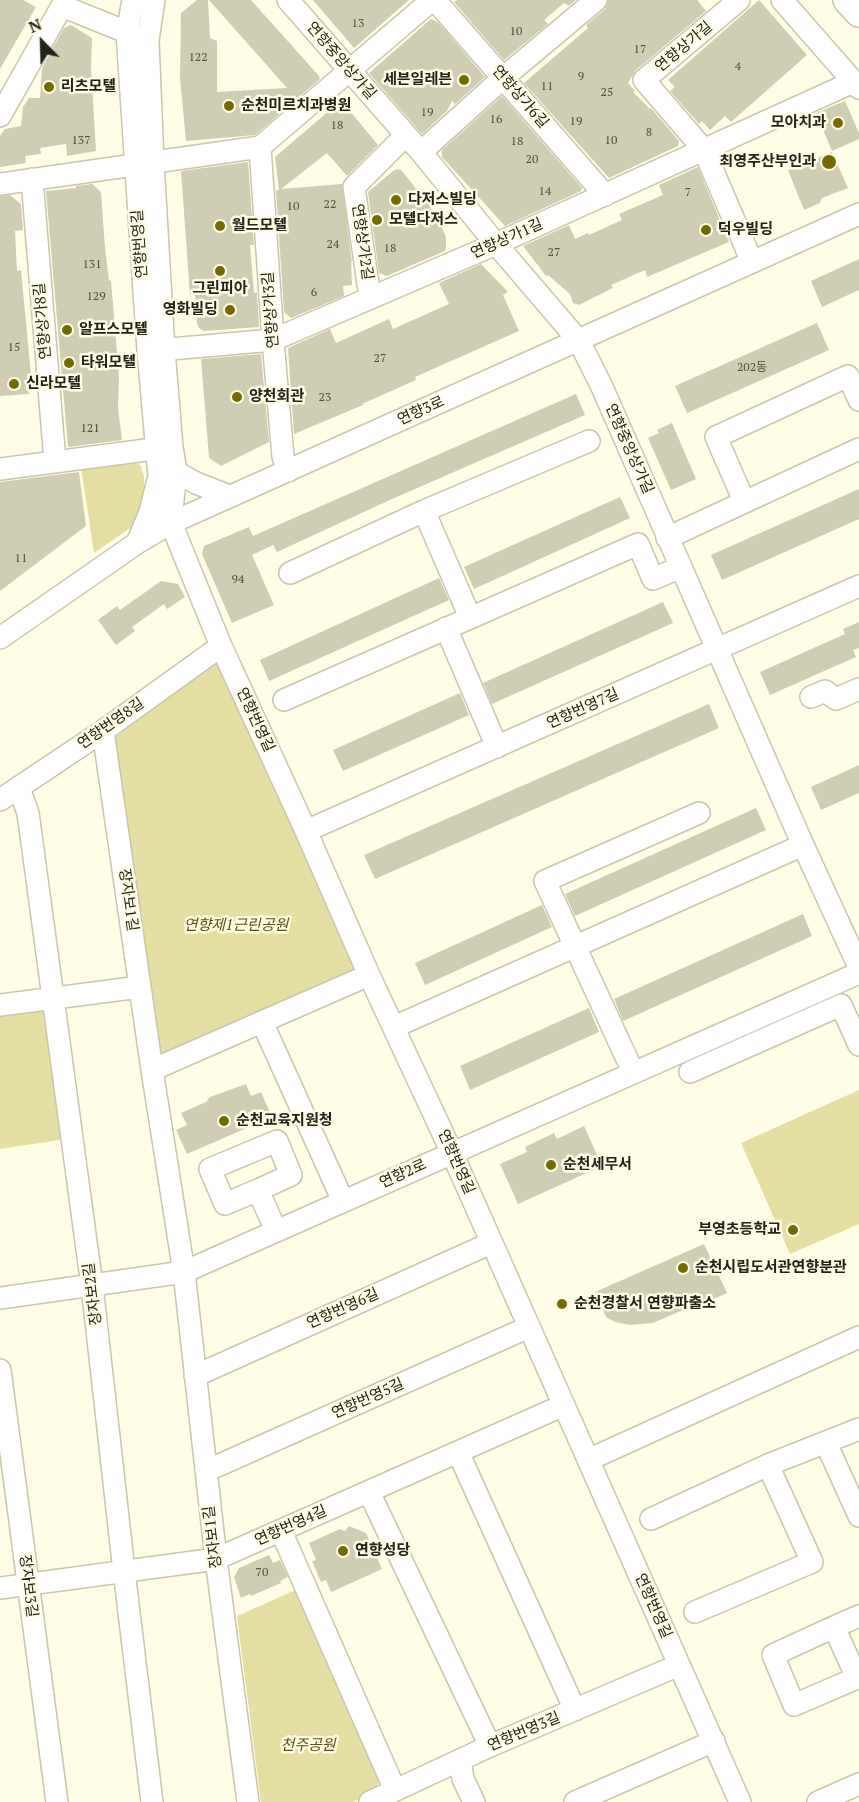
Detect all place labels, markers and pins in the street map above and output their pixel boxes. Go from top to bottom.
place label: 세븐일레븐 [383,71,452,89]
marker: 세븐일레븐 [457,73,471,87]
place label: 리츠모텔 [61,78,116,96]
marker: 리츠모텔 [42,80,56,94]
place label: 순천미르치과병원 [241,97,351,115]
marker: 순천미르치과병원 [222,99,236,113]
place label: 모아치과 [771,114,826,132]
marker: 모아치과 [831,116,845,130]
place label: 최영주산부인과 [719,153,816,171]
marker: 최영주산부인과 [820,153,838,171]
place label: 다저스빌딩 [408,191,477,209]
marker: 다저스빌딩 [389,193,403,207]
place label: 모텔다저스 [389,211,458,229]
marker: 모텔다저스 [370,213,384,227]
place label: 월드모텔 [232,217,287,235]
marker: 월드모텔 [213,219,227,233]
place label: 덕우빌딩 [718,221,773,239]
marker: 덕우빌딩 [699,223,713,237]
marker: 그린피아 [213,264,227,278]
place label: 그린피아 [192,280,248,298]
place label: 영화빌딩 [163,301,218,319]
marker: 영화빌딩 [223,303,237,317]
place label: 알프스모텔 [79,321,148,339]
marker: 알프스모텔 [60,323,74,337]
place label: 타워모텔 [81,354,136,372]
marker: 타워모텔 [62,356,76,370]
place label: 신라모텔 [26,375,81,393]
marker: 신라모텔 [7,377,21,391]
place label: 양천회관 [249,388,304,406]
marker: 양천회관 [230,390,244,404]
place label: 순천교육지원청 [236,1112,333,1130]
marker: 순천교육지원청 [217,1114,231,1128]
place label: 순천세무서 [563,1156,632,1174]
marker: 순천세무서 [544,1158,558,1172]
place label: 부영초등학교 [698,1221,781,1239]
marker: 부영초등학교 [786,1223,800,1237]
place label: 순천시립도서관연향분관 [695,1259,847,1277]
marker: 순천시립도서관연향분관 [676,1261,690,1275]
place label: 순천경찰서 연향파출소 [574,1295,716,1313]
marker: 순천경찰서 연향파출소 [555,1297,569,1311]
place label: 연향성당 [355,1542,410,1560]
marker: 연향성당 [336,1544,350,1558]

